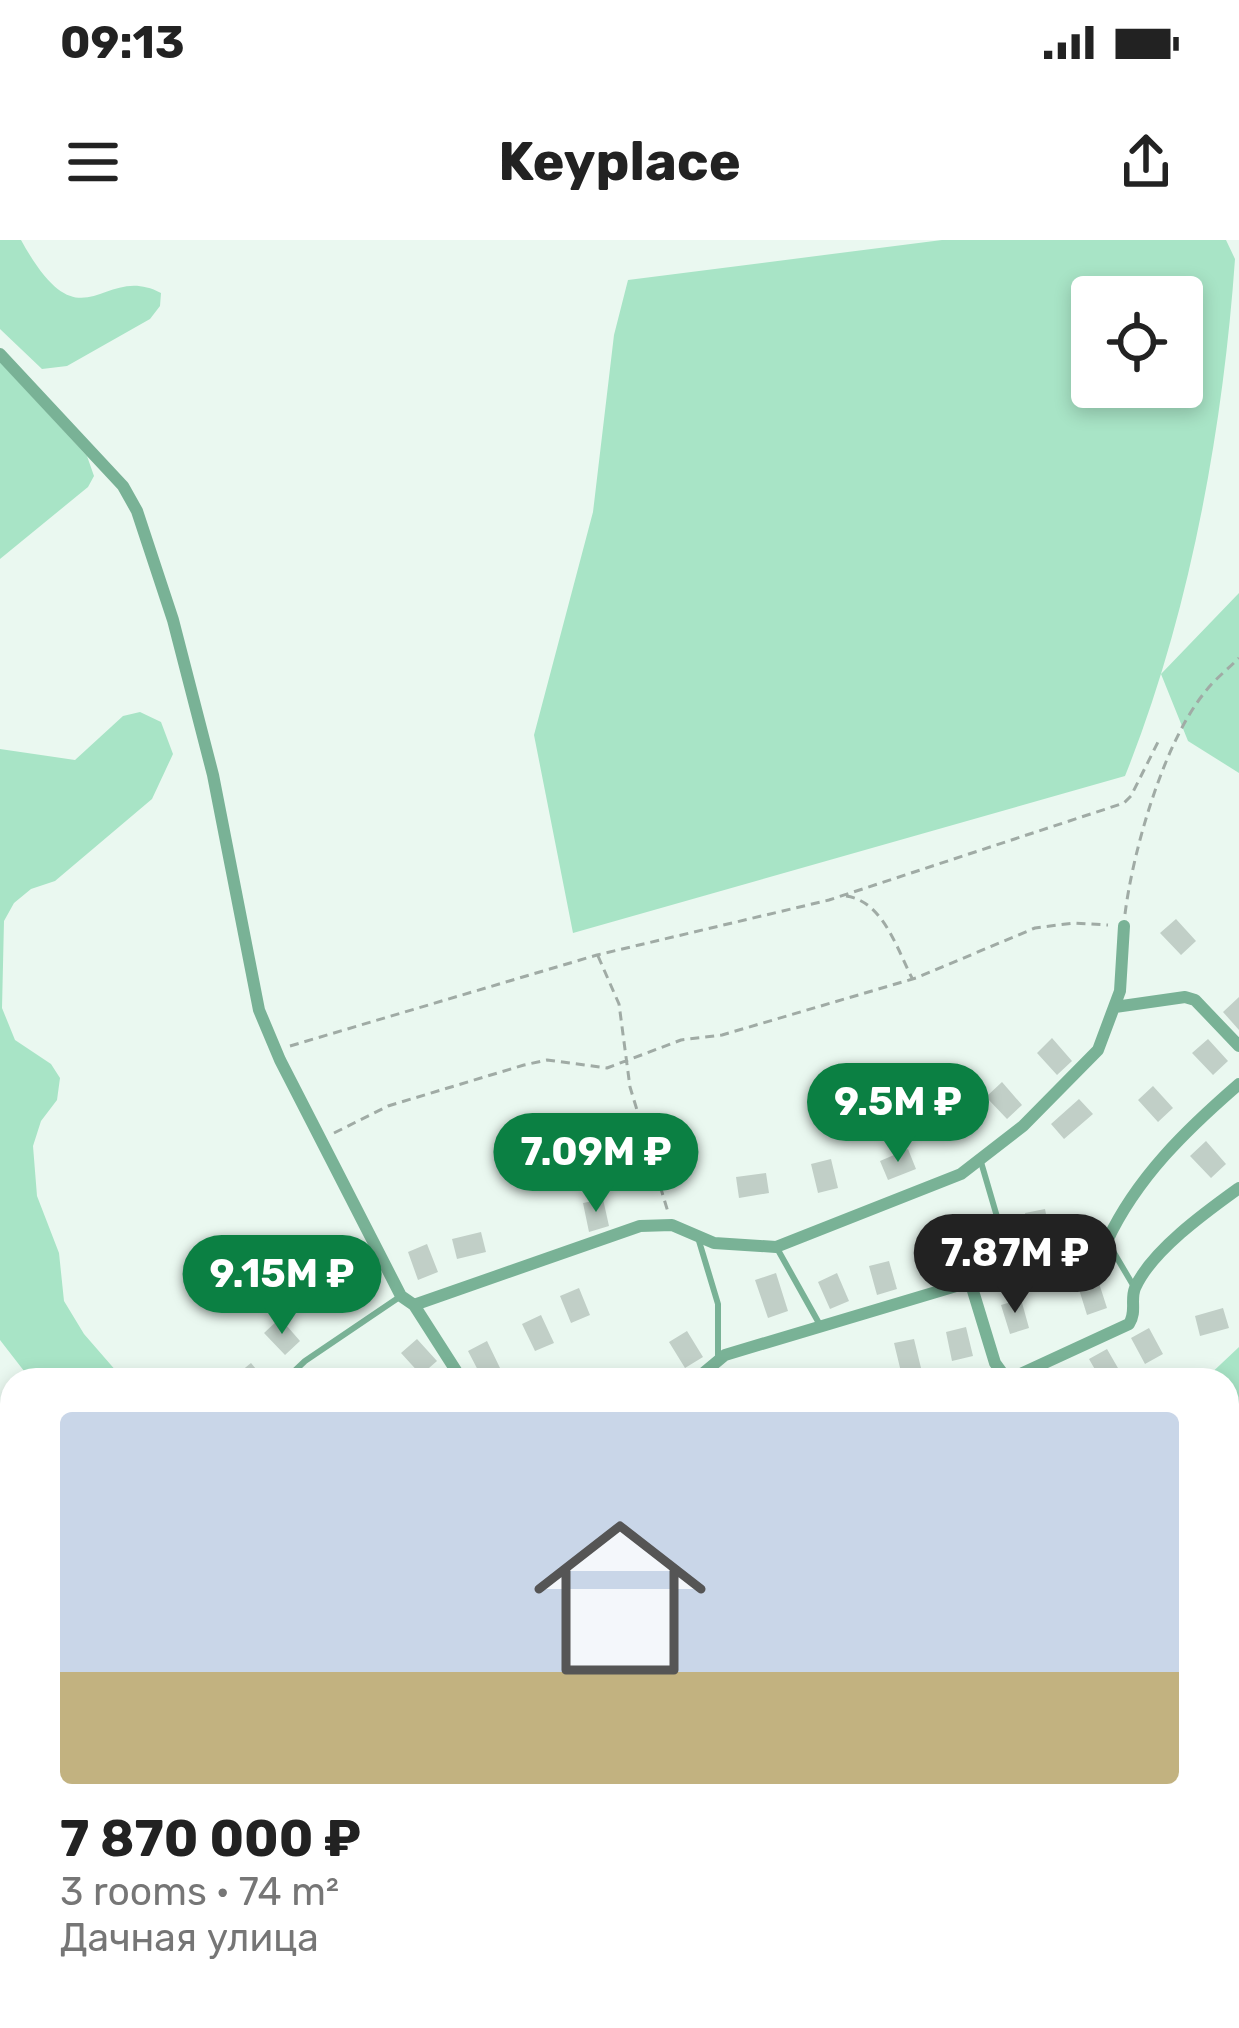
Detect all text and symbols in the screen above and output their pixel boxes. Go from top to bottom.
text: 09:13 [60,16,185,69]
icon: menu [60,129,126,195]
icon: share [1113,129,1179,195]
text: Keyplace [498,130,741,194]
map controls [1071,276,1203,408]
button: locate [1071,276,1203,408]
pin: 9.5M ₽ [800,1063,996,1165]
text: 9.5M ₽ [834,1079,962,1125]
pin: 7.09M ₽ [485,1113,707,1215]
text: 7.09M ₽ [520,1129,672,1175]
pin: 7.87M ₽ [904,1214,1126,1316]
text: 7.87M ₽ [941,1230,1089,1276]
pin: 9.15M ₽ [171,1235,393,1337]
text: 9.15M ₽ [210,1251,354,1297]
icon: home [512,1490,728,1706]
text: 7 870 000 ₽ [60,1808,361,1869]
text: 3 rooms · 74 m² [60,1869,339,1915]
text: Дачная улица [60,1915,319,1961]

